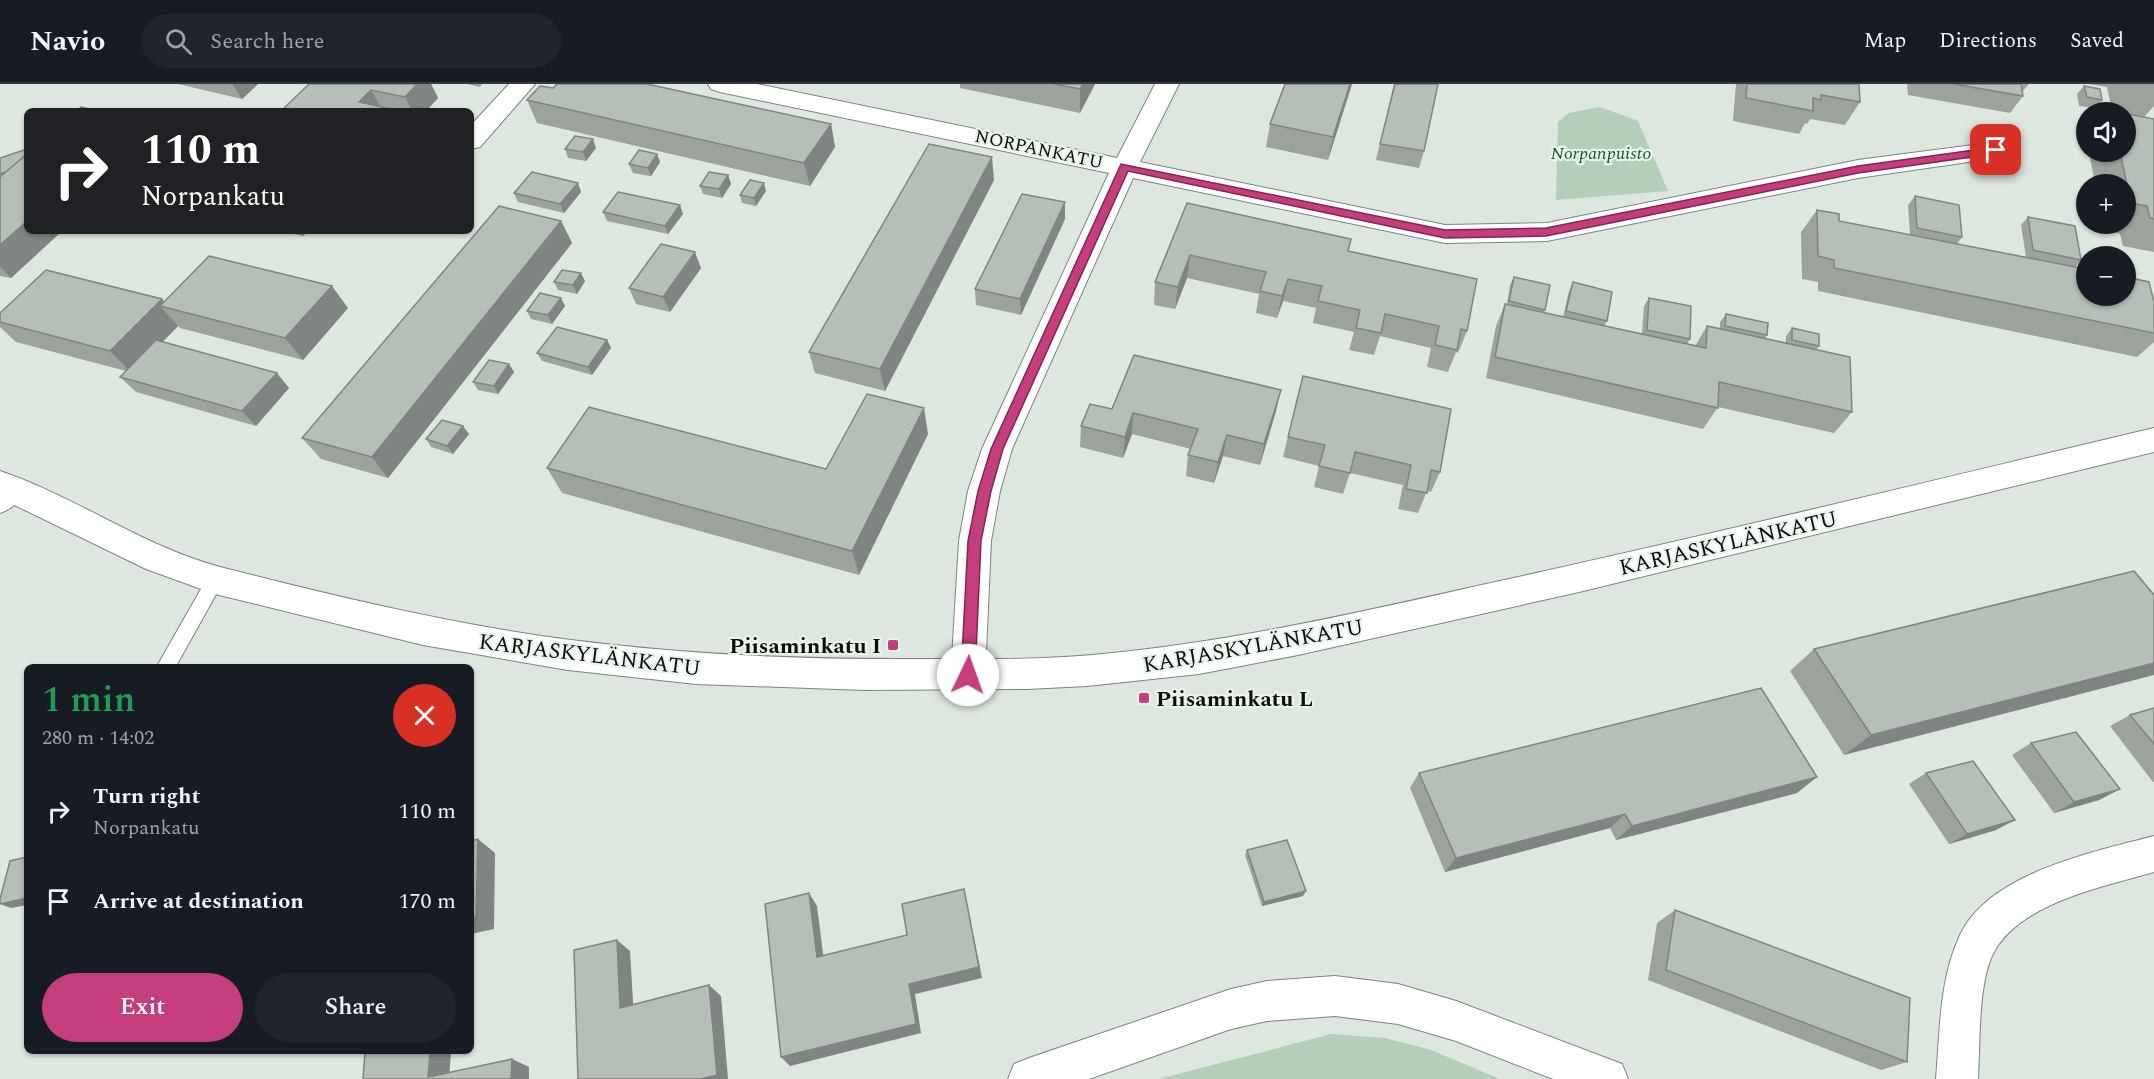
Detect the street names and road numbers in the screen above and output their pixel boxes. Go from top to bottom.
street label: NORPANKATU [972,123,1106,176]
street label: KARJASKYLÄNKATU [1616,502,1841,585]
street label: KARJASKYLÄNKATU [1140,611,1366,682]
street label: KARJASKYLÄNKATU [477,625,703,685]

